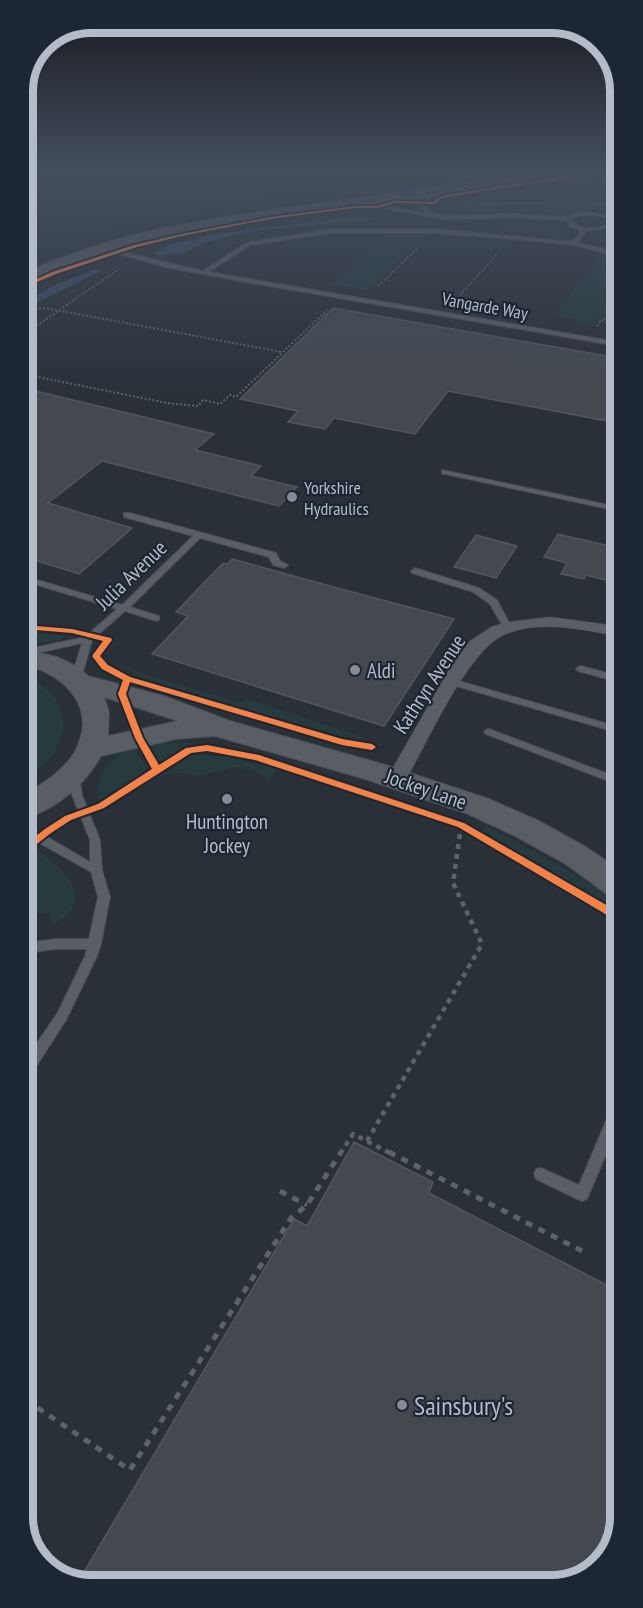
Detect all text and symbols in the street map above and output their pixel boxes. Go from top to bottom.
street label: Vangarde Way [439,287,530,325]
place label: Yorkshire Hydraulics [304,476,369,520]
marker: Yorkshire Hydraulics [285,490,299,504]
street label: Julia Avenue [89,534,172,616]
street label: Kathryn Avenue [387,629,471,739]
place label: Aldi [367,657,395,684]
marker: Aldi [348,663,362,677]
street label: Jockey Lane [381,762,470,815]
marker: Huntington Jockey [220,792,234,806]
place label: Huntington Jockey [186,808,268,859]
place label: Sainsbury's [414,1389,513,1422]
marker: Sainsbury's [395,1398,409,1412]

